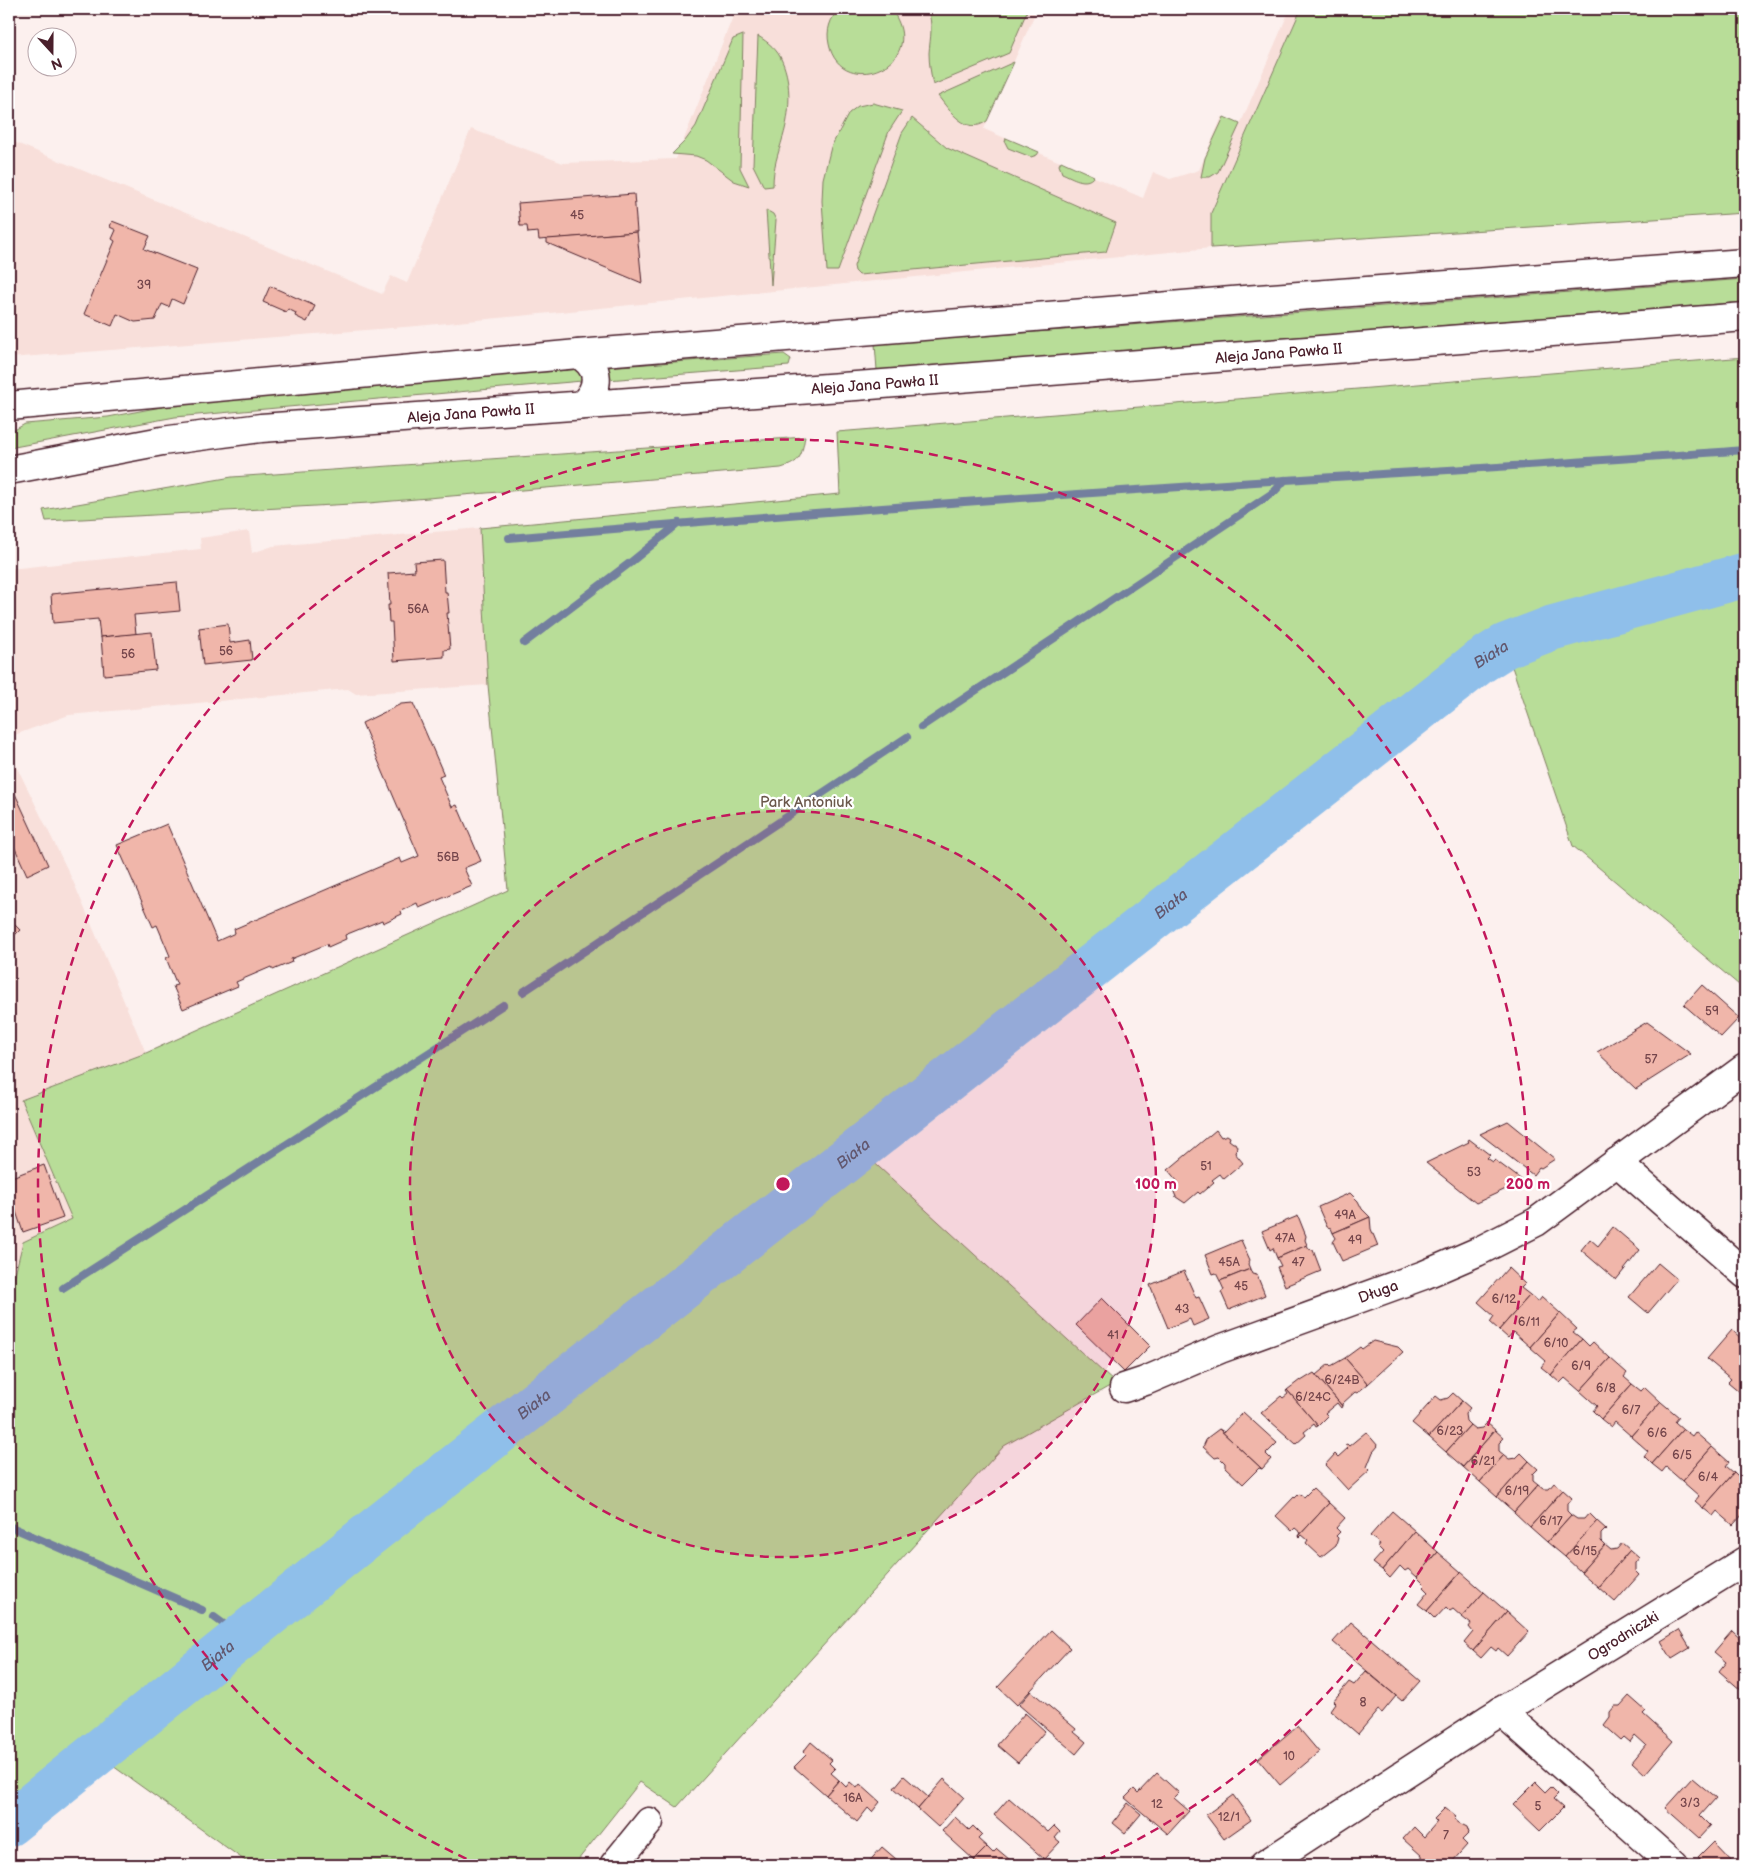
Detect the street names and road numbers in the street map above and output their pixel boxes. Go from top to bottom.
street label: Aleja Jana Pawła II [1214,339,1343,368]
street label: Aleja Jana Pawła II [811,370,940,399]
street label: Aleja Jana Pawła II [407,399,536,427]
street label: Długa [1356,1276,1401,1308]
street label: Ogrodniczki [1584,1607,1662,1665]

